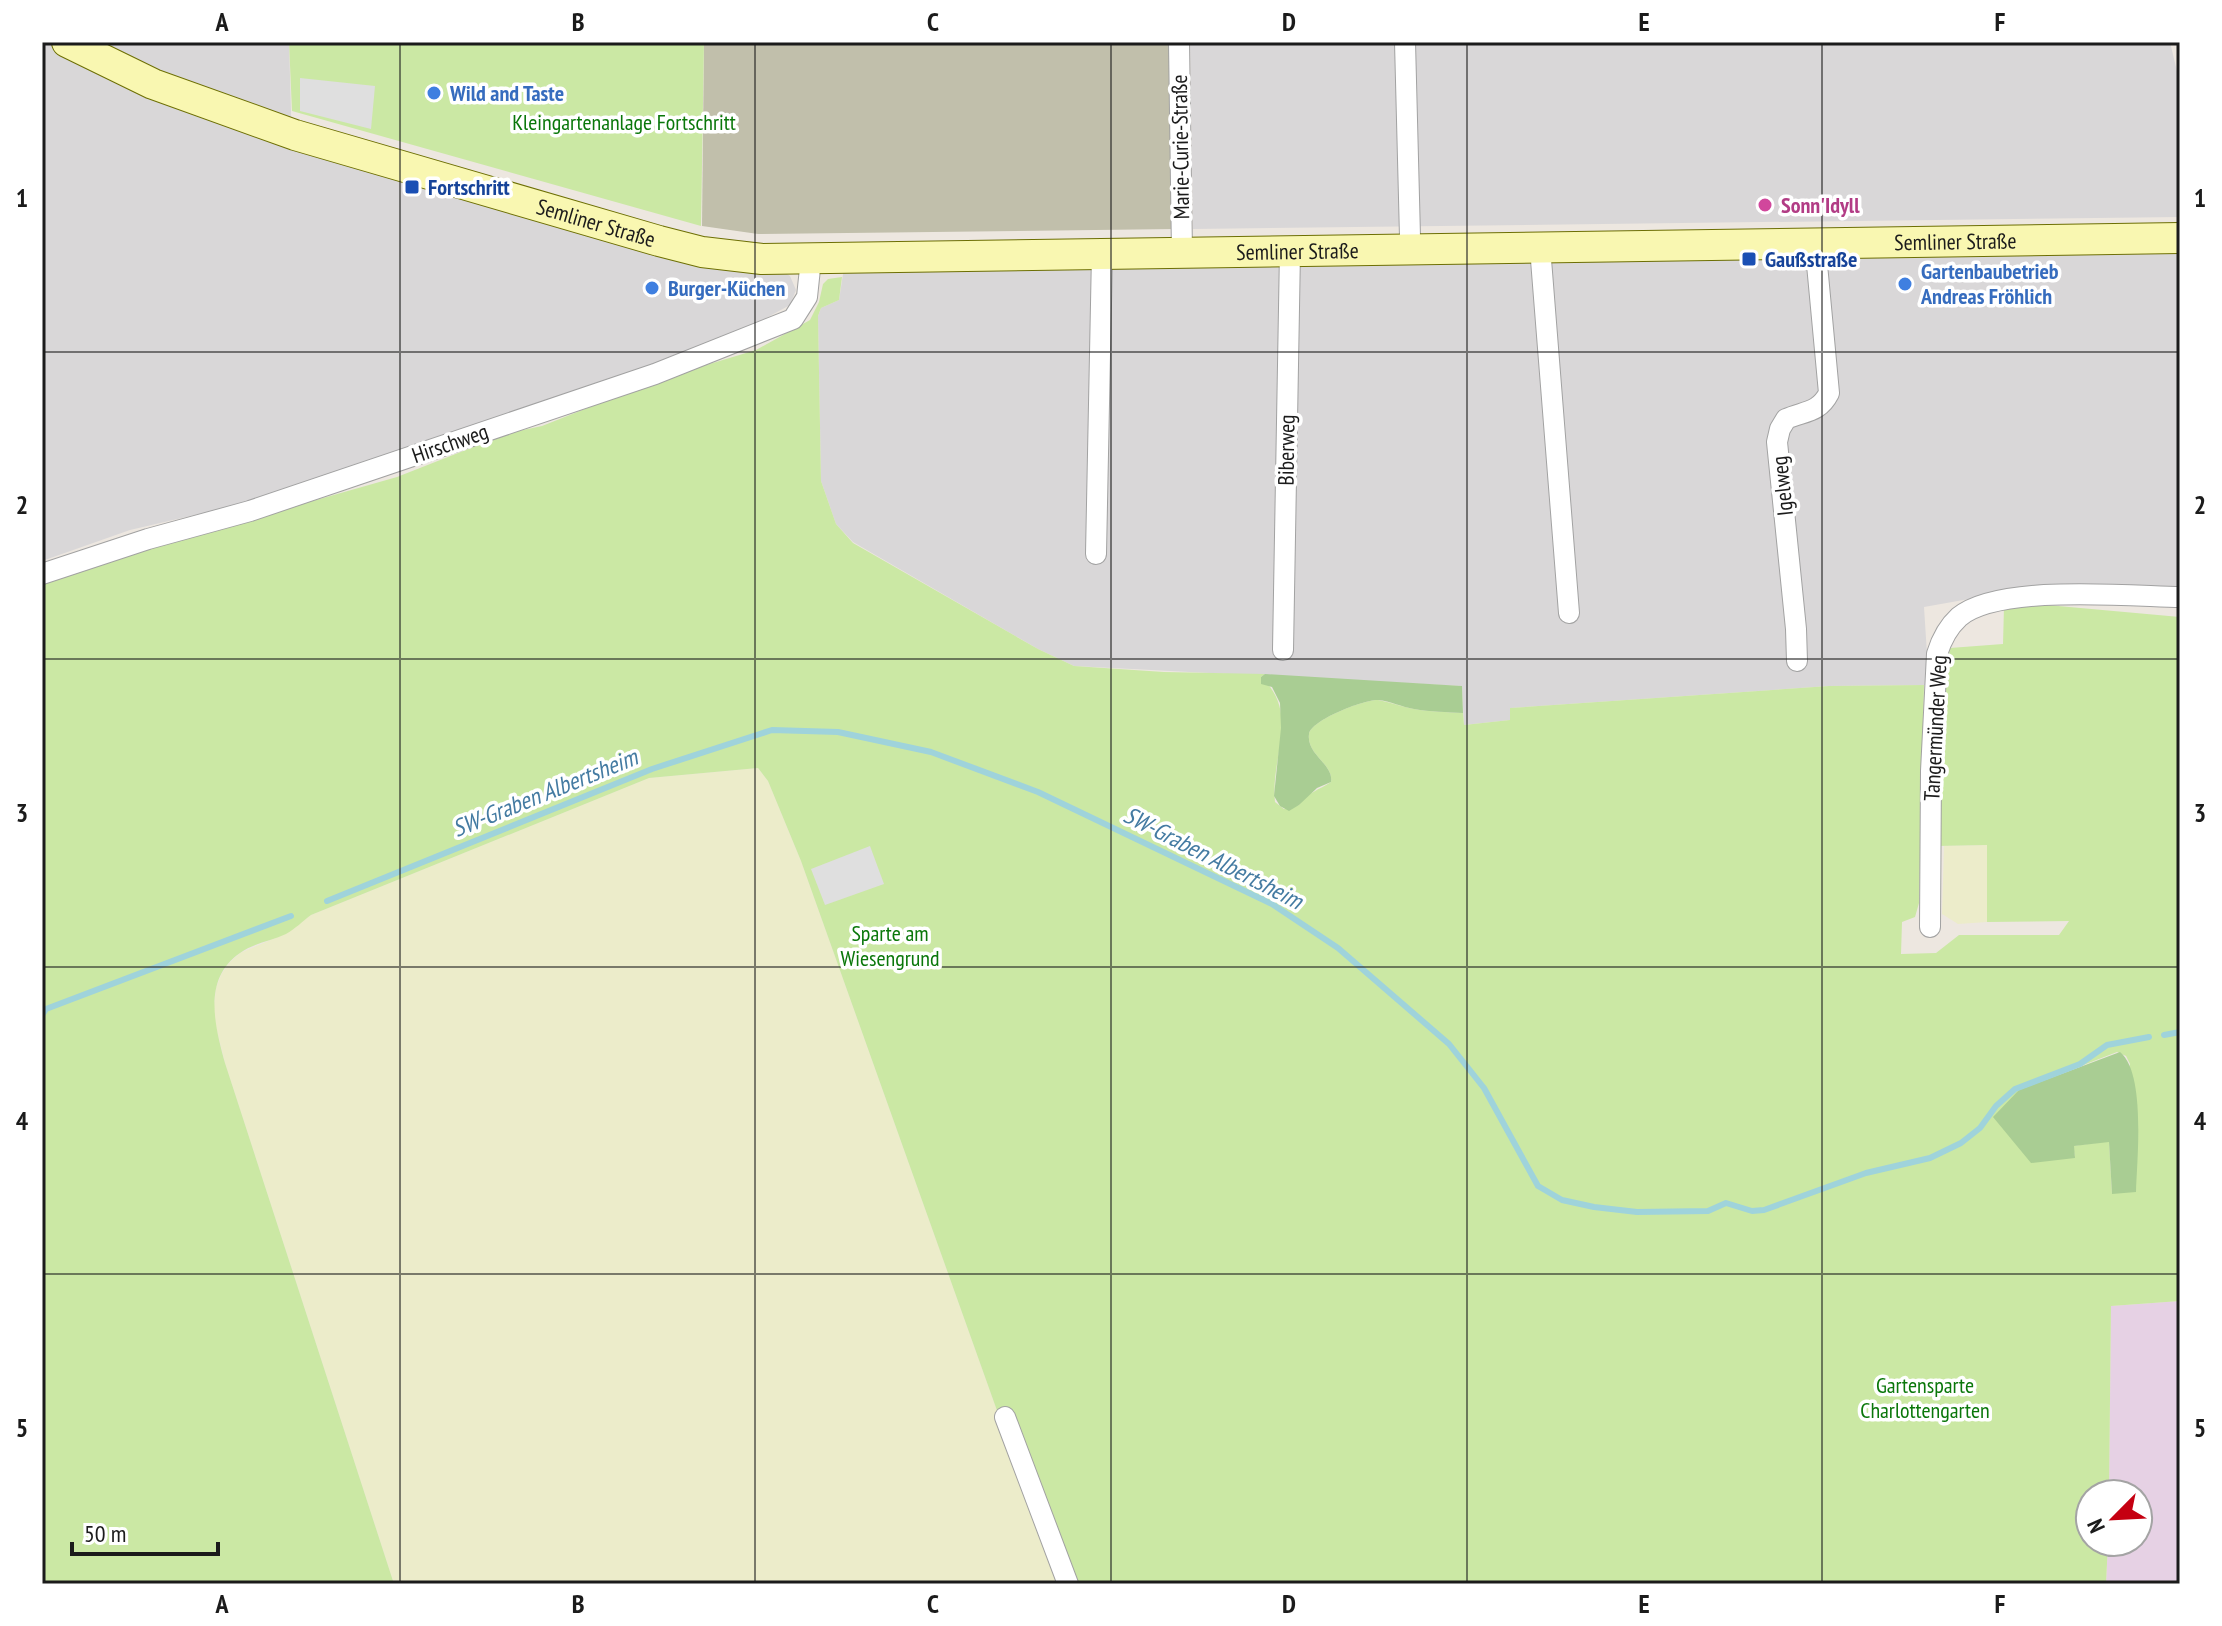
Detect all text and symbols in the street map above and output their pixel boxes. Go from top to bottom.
text: A [214,5,229,38]
text: B [572,5,585,38]
text: C [927,5,939,38]
text: D [1282,5,1296,38]
text: E [1638,5,1650,38]
text: F [1995,5,2006,38]
street label: Marie-Curie-Straße [1165,74,1195,220]
place label: Wild and Taste [449,79,564,107]
marker: Wild and Taste [425,84,443,102]
park label: Kleingartenanlage Fortschritt [512,108,736,136]
place label: Fortschritt [428,173,510,201]
marker: Fortschritt [403,178,421,196]
text: 1 [16,181,28,214]
text: 1 [2194,181,2206,214]
place label: Sonn'Idyll [1781,191,1860,219]
street label: Semliner Straße [533,192,659,253]
marker: Sonn'Idyll [1756,196,1774,214]
street label: Semliner Straße [1894,226,2017,256]
street label: Semliner Straße [1236,236,1359,266]
place label: Gaußstraße [1765,245,1858,273]
marker: Gaußstraße [1740,250,1758,268]
place label: Gartenbaubetrieb Andreas Fröhlich [1920,257,2059,310]
place label: Burger-Küchen [668,274,785,302]
marker: Gartenbaubetrieb Andreas Fröhlich [1896,275,1914,293]
marker: Burger-Küchen [643,279,661,297]
street label: Biberweg [1271,414,1301,486]
street label: Hirschweg [408,417,492,469]
street label: Igelweg [1765,455,1799,517]
text: 2 [16,488,28,521]
text: 2 [2194,488,2206,521]
street label: Tangermünder Weg [1917,654,1953,802]
water label: SW-Graben Albertsheim [448,741,643,844]
text: 3 [16,796,28,829]
text: 3 [2194,796,2206,829]
water label: SW-Graben Albertsheim [1119,799,1309,917]
park label: Sparte am Wiesengrund [840,919,940,972]
text: 4 [16,1104,29,1137]
text: 4 [2194,1104,2207,1137]
park label: Gartensparte Charlottengarten [1860,1371,1990,1424]
text: 5 [16,1411,28,1444]
text: 5 [2194,1411,2206,1444]
north arrow [2074,1478,2154,1558]
scale bar [72,1506,218,1556]
text: N [2081,1515,2111,1537]
text: 50 m [84,1518,126,1549]
text: A [214,1587,229,1620]
text: B [572,1587,585,1620]
text: C [927,1587,939,1620]
text: D [1282,1587,1296,1620]
text: E [1638,1587,1650,1620]
text: F [1995,1587,2006,1620]

